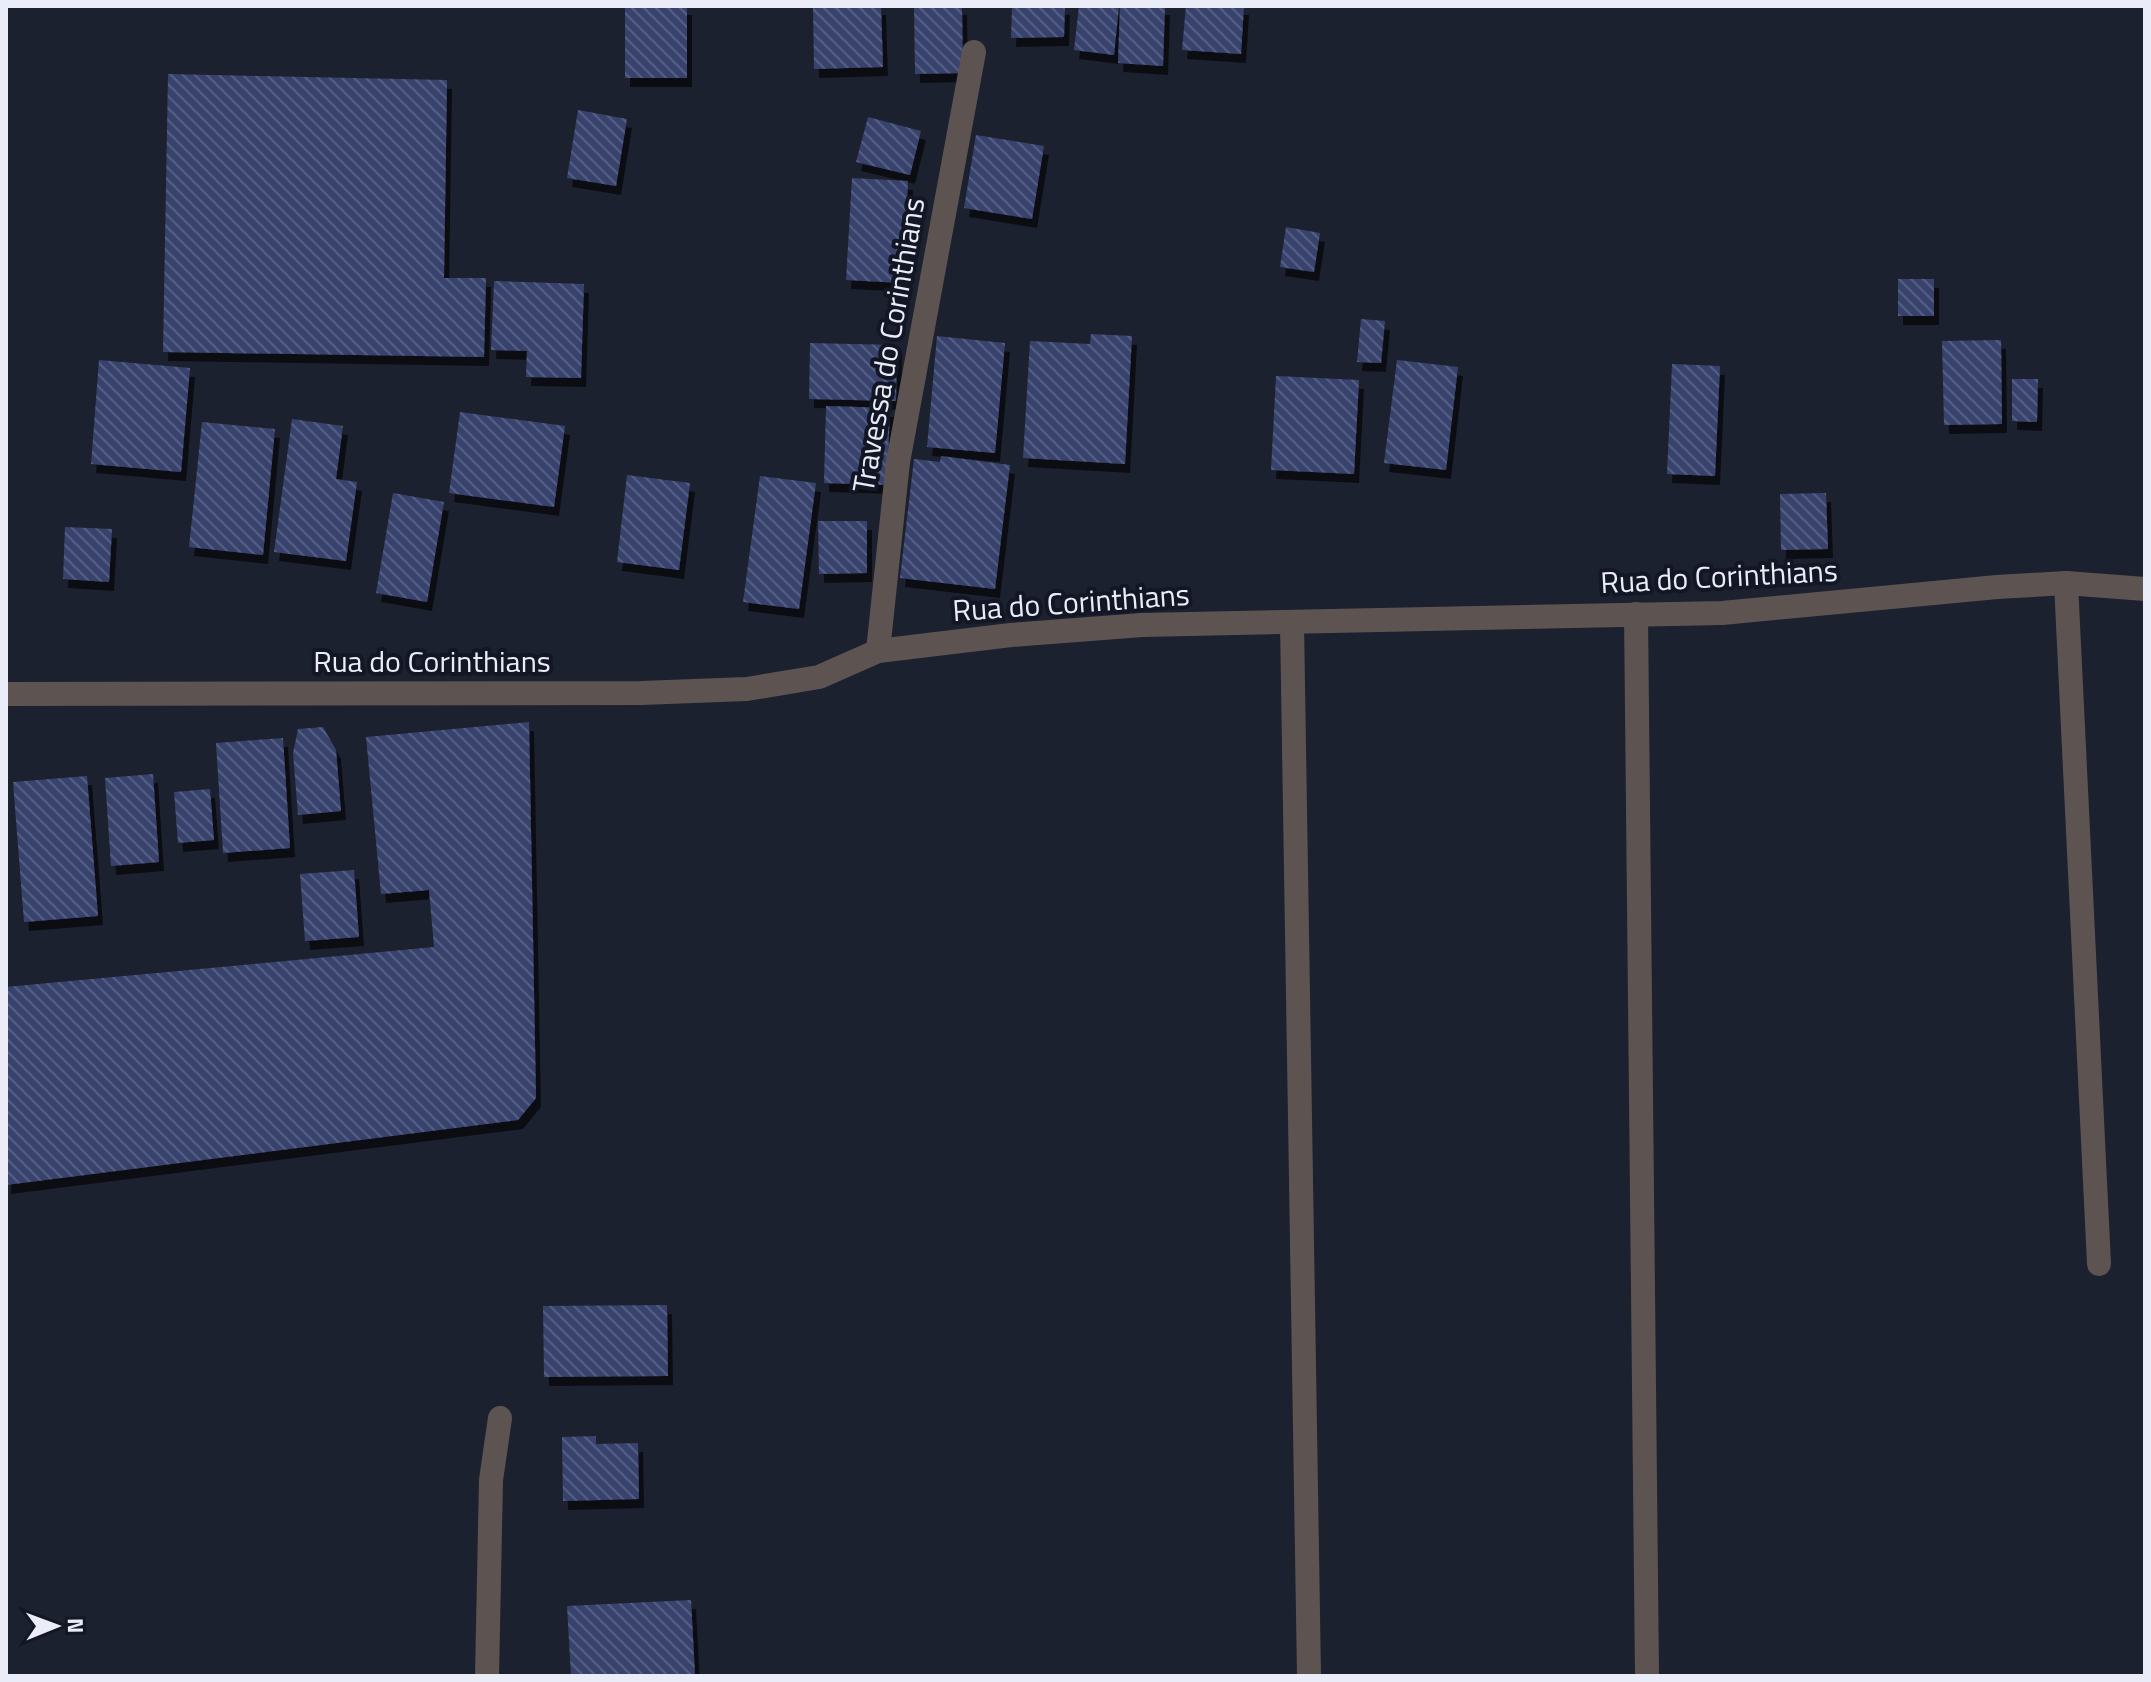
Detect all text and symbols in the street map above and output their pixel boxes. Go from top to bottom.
street label: Travessa do Corinthians [839,194,937,496]
street label: Rua do Corinthians [1599,547,1839,605]
street label: Rua do Corinthians [951,571,1191,633]
street label: Rua do Corinthians [313,638,551,684]
north arrow [16,1586,96,1666]
text: N [59,1618,93,1634]

